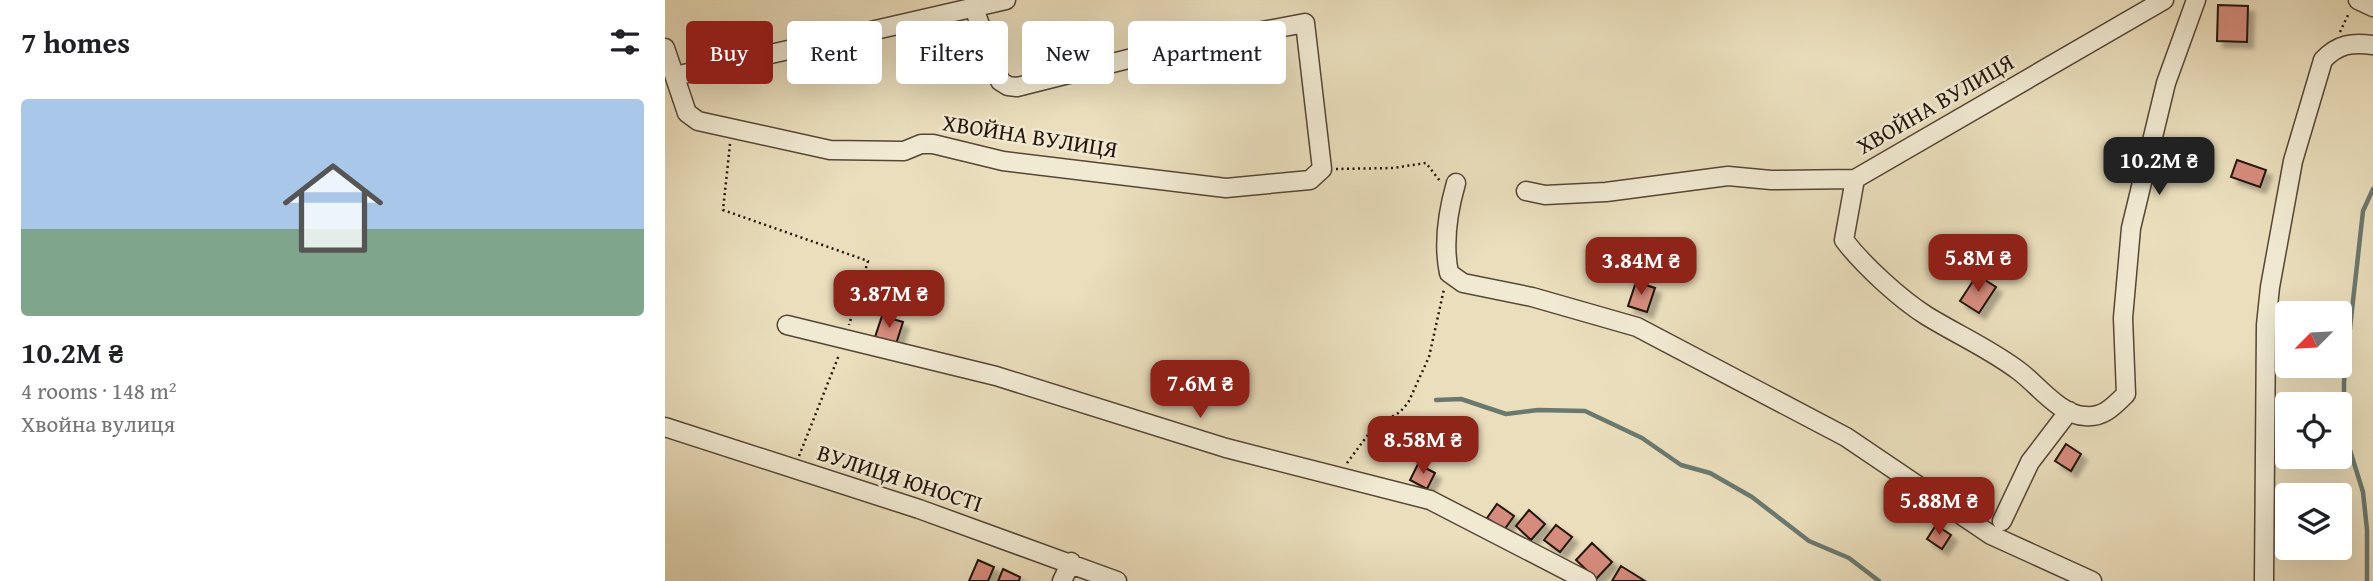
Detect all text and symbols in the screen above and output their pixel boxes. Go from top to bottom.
text: 7 homes [21,20,130,64]
chip: Buy [686,21,773,84]
chip: Rent [787,21,882,84]
chip: Filters [896,21,1008,84]
chip: New [1022,21,1114,84]
chip: Apartment [1128,21,1286,84]
icon: filters [606,23,644,61]
street label: ХВОЙНА ВУЛИЦЯ [1850,45,2020,162]
street label: ХВОЙНА ВУЛИЦЯ [940,105,1120,166]
pin: 10.2M ₴ [2094,138,2224,197]
text: 10.2M ₴ [2119,143,2199,176]
icon: home [270,145,396,271]
pin: 5.8M ₴ [1921,234,2035,294]
pin: 3.84M ₴ [1576,238,1706,297]
text: 5.8M ₴ [1944,240,2012,273]
text: 3.84M ₴ [1601,243,1681,276]
pin: 3.87M ₴ [824,270,954,330]
text: 3.87M ₴ [849,276,929,309]
north arrow [2275,301,2352,378]
map controls [2275,301,2352,560]
text: 10.2M ₴ [21,330,124,374]
pin: 7.6M ₴ [1143,360,1257,420]
text: 7.6M ₴ [1166,366,1234,399]
text: 4 rooms · 148 m² [21,374,176,407]
button: locate [2275,392,2352,469]
text: Хвойна вулиця [21,407,175,440]
pin: 8.58M ₴ [1358,416,1488,476]
text: 8.58M ₴ [1383,422,1463,455]
street label: ВУЛИЦЯ ЮНОСТІ [813,435,987,520]
pin: 5.88M ₴ [1874,477,2004,537]
text: 5.88M ₴ [1899,483,1979,516]
button: layers [2275,483,2352,560]

